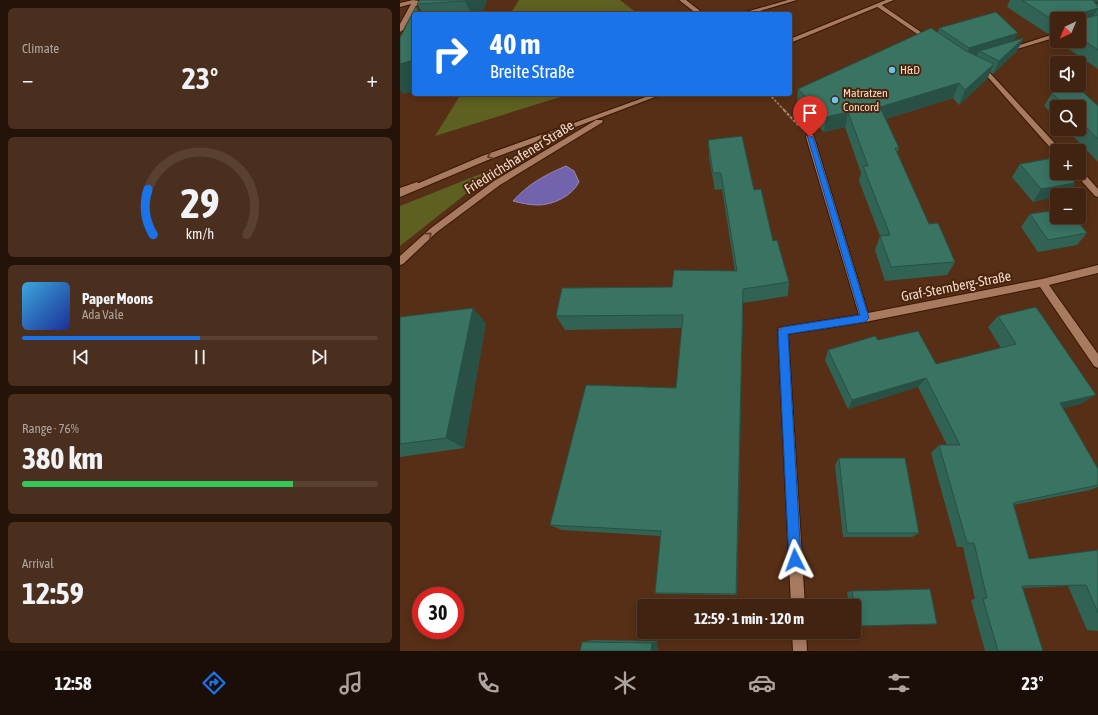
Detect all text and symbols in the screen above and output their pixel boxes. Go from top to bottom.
north arrow [1050,12,1086,48]
map controls [1050,12,1086,224]
icon: right [424,28,476,80]
text: 40 m [490,28,540,60]
text: Climate [22,41,59,56]
button: sound [1050,56,1086,92]
text: 23° [182,61,218,95]
text: Breite Straße [490,61,575,82]
place label: H&D [900,63,920,77]
marker: H&D [887,65,897,75]
text: − [22,66,33,92]
text: + [367,66,378,92]
place label: Matratzen Concord [843,86,888,114]
marker: Matratzen Concord [830,95,840,105]
pin [793,96,827,137]
button: search [1050,100,1086,136]
icon: arrive [799,102,821,124]
street label: Friedrichshafener Straße [461,117,577,197]
button: + [1050,144,1086,180]
one-way arrow [487,151,494,160]
text: 29 [180,179,220,227]
button: − [1050,188,1086,224]
text: km/h [186,225,214,241]
one-way arrow [424,232,432,239]
street label: Graf-Sternberg-Straße [900,267,1012,305]
text: Paper Moons [82,290,153,307]
text: Ada Vale [82,307,124,322]
icon: previous [70,346,92,368]
icon: pause [189,346,211,368]
icon: next [308,346,330,368]
text: Range · 76% [22,421,79,436]
text: 380 km [22,441,103,475]
position arrow [774,539,816,581]
text: Arrival [22,556,54,571]
text: 12:59 [22,576,84,610]
speed limit sign: 30 [412,587,464,639]
text: 12:59 · 1 min · 120 m [694,610,804,627]
icon: directions [200,669,228,697]
icon: music [337,669,365,697]
icon: phone [474,669,502,697]
icon: climate [611,669,639,697]
icon: car [748,669,776,697]
icon: filters [885,669,913,697]
text: 12:58 [54,673,91,694]
text: 23° [1022,673,1044,694]

